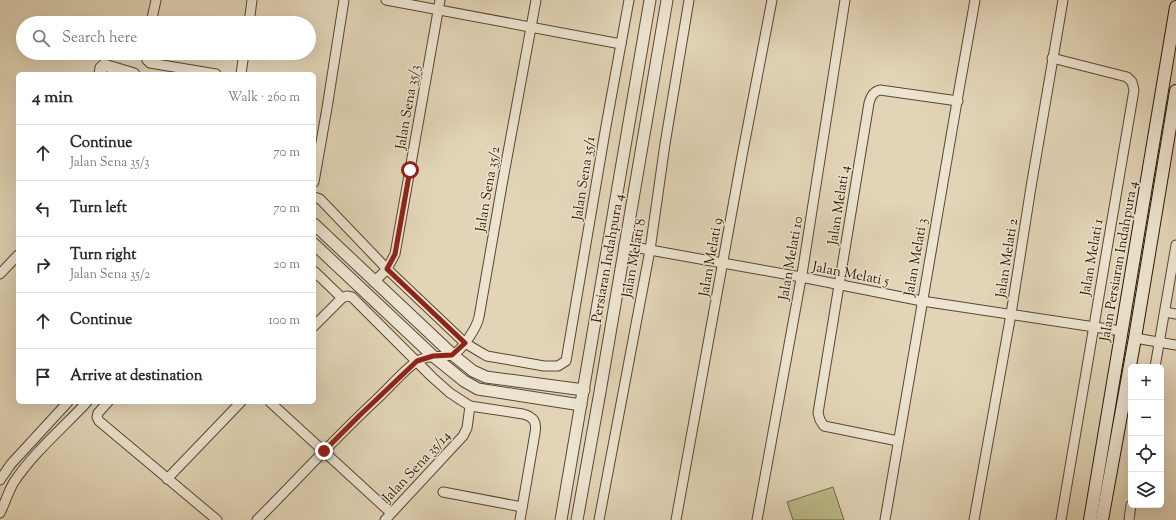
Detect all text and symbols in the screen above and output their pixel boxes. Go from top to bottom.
search box [16,16,316,60]
icon: search [30,27,52,49]
text: Search here [62,28,137,49]
street label: Jalan Sena 35/3 [392,63,426,152]
text: 4 min [32,86,73,110]
text: Walk · 260 m [228,89,300,107]
text: Continue [70,133,132,154]
street label: Jalan Sena 35/1 [568,135,602,223]
icon: ahead [32,142,54,164]
text: 70 m [273,144,300,162]
street label: Jalan Sena 35/2 [471,145,506,235]
text: Jalan Sena 35/3 [70,154,150,172]
route start [401,161,419,179]
street label: Jalan Melati 4 [824,164,856,248]
street label: Jalan Persiaran Indahpura 4 [1096,180,1144,344]
street label: Persiaran Indahpura 4 [588,192,630,324]
icon: left [32,198,54,220]
text: Turn left [70,198,127,219]
text: 70 m [273,200,300,218]
street label: Jalan Melati 10 [775,215,809,303]
street label: Jalan Melati 9 [695,216,729,299]
street label: Jalan Melati 3 [900,216,934,299]
street label: Jalan Melati 8 [618,217,652,301]
street label: Jalan Melati 2 [992,217,1024,300]
street label: Jalan Melati 1 [1076,217,1110,298]
text: Turn right [70,245,136,266]
icon: right [32,254,54,276]
text: 20 m [274,256,300,274]
street label: Jalan Melati 5 [809,258,891,292]
text: Jalan Sena 35/2 [70,266,150,284]
icon: ahead [32,310,54,332]
text: Continue [70,310,132,331]
text: 100 m [268,312,300,330]
map controls [1128,364,1164,508]
button: + [1128,364,1164,400]
icon: arrive [32,366,54,388]
text: Arrive at destination [70,366,203,387]
button: − [1128,400,1164,436]
street label: Jalan Sena 35/14 [378,427,456,508]
button: locate [1128,436,1164,472]
route end [315,442,333,460]
button: layers [1128,472,1164,508]

